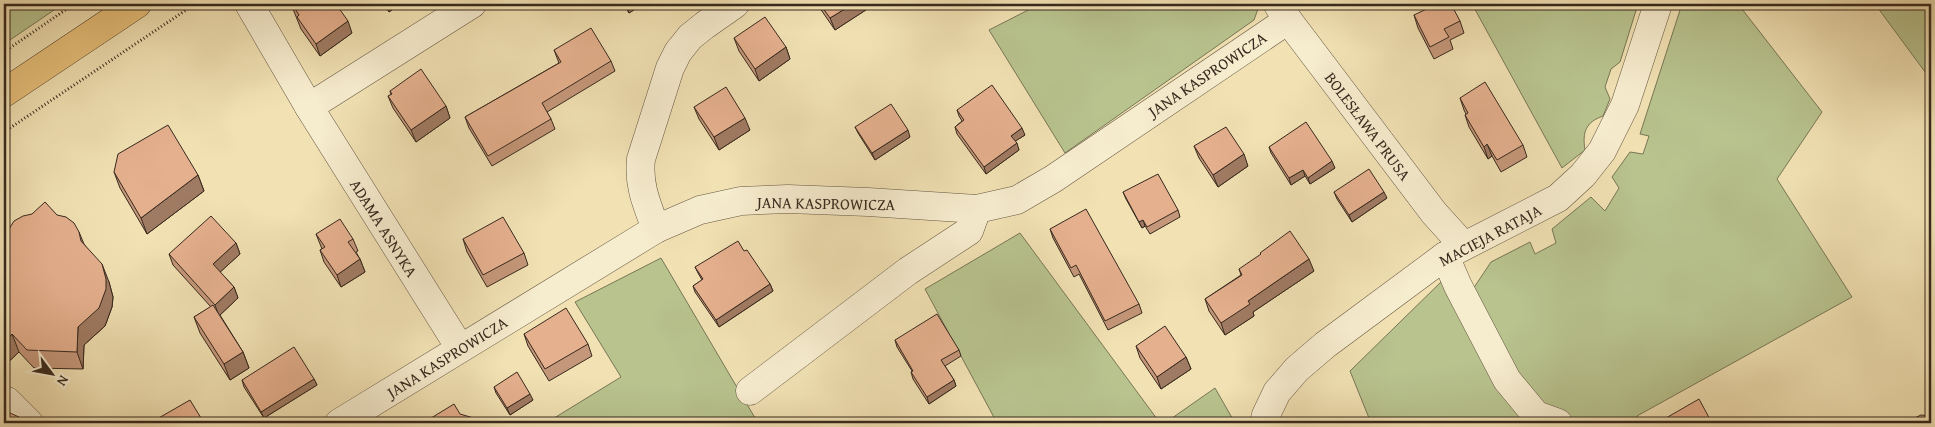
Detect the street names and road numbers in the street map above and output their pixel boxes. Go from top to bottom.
street label: JANA KASPROWICZA [1141,25,1271,124]
street label: BOLESŁAWA PRUSA [1319,67,1417,186]
street label: ADAMA ASNYKA [344,174,424,282]
street label: JANA KASPROWICZA [755,190,896,216]
street label: MACIEJA RATAJA [1434,198,1546,272]
street label: JANA KASPROWICZA [380,310,512,405]

